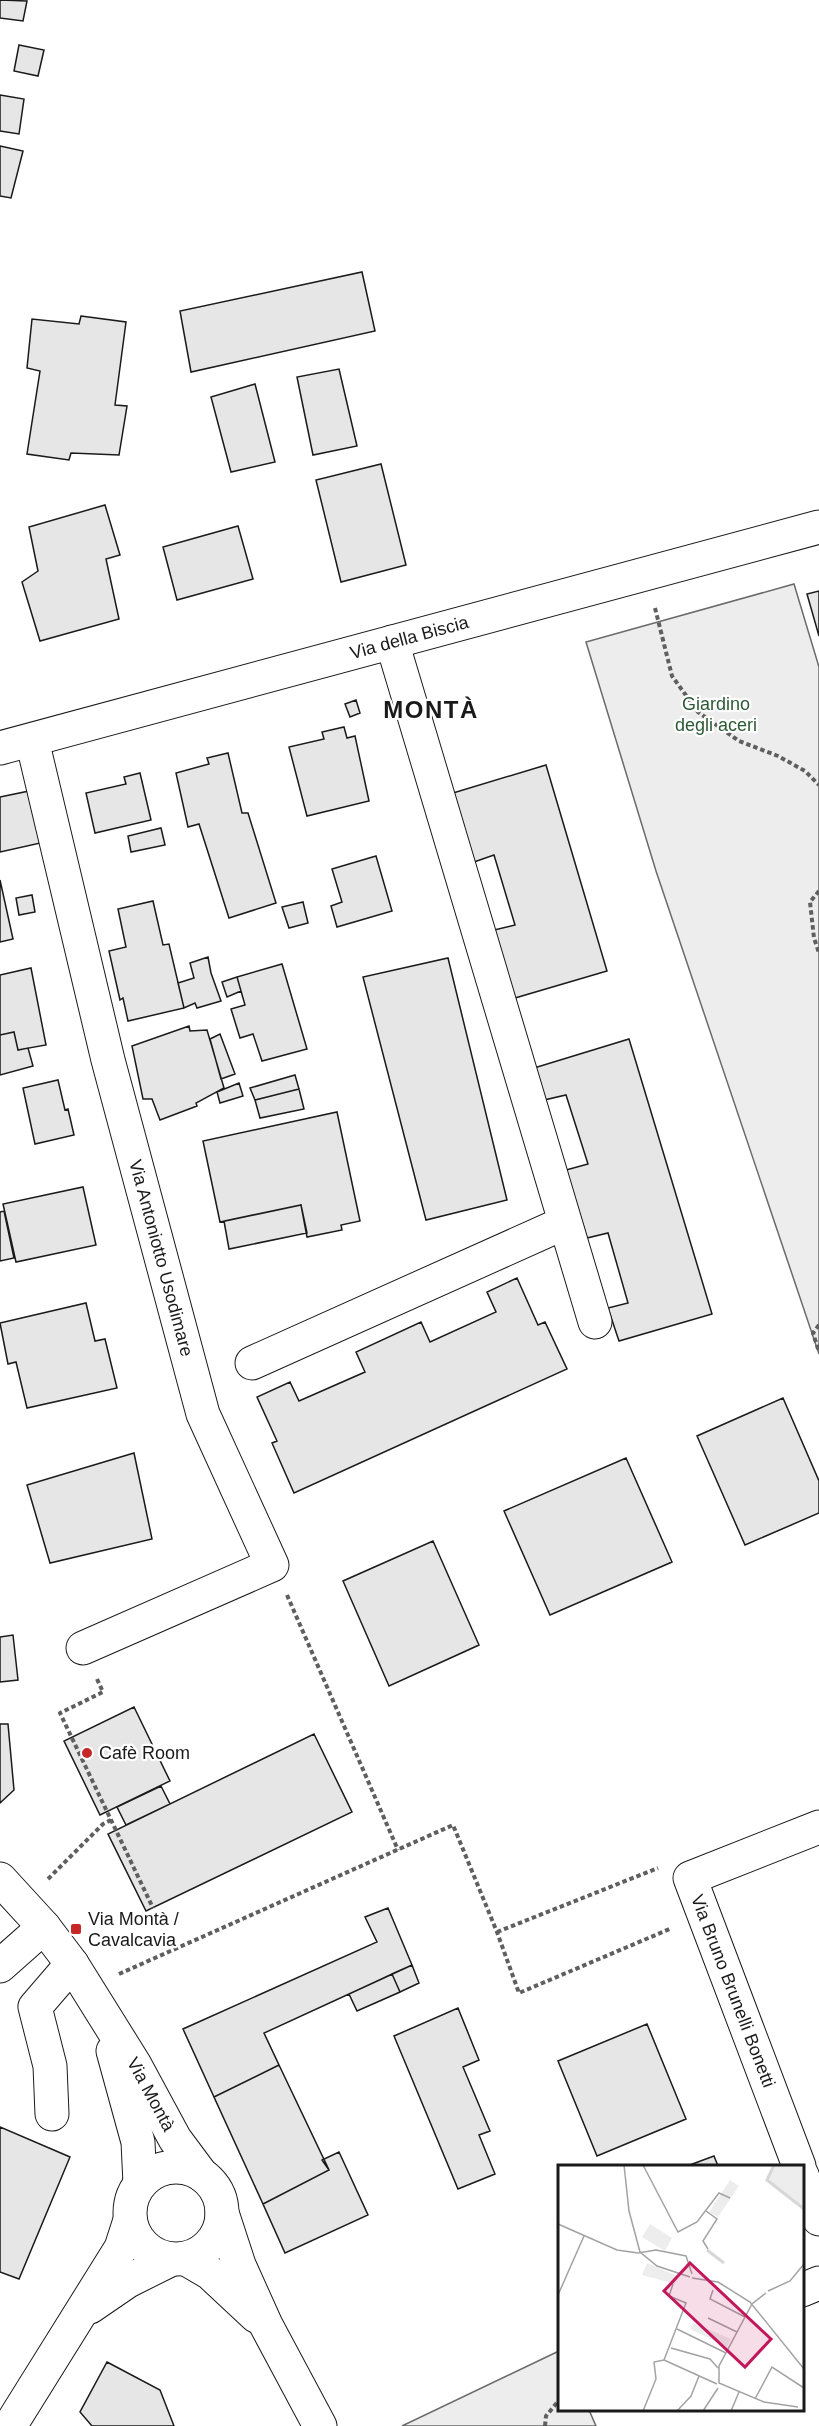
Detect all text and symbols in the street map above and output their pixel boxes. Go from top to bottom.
street label: Via della Biscia [348,612,472,663]
park label: Giardino degli aceri [675,694,757,735]
district label: MONTÀ [383,696,479,723]
street label: Via Antoniotto Usodimare [125,1157,197,1359]
place label: Cafè Room [99,1743,190,1763]
marker: Cafè Room [80,1746,94,1760]
street label: Via Bruno Brunelli Bonetti [687,1892,779,2090]
place label: Via Montà / Cavalcavia [88,1909,179,1950]
marker: Via Montà / Cavalcavia [69,1922,83,1936]
street label: Via Montà [123,2054,179,2136]
inset map [558,2165,804,2411]

